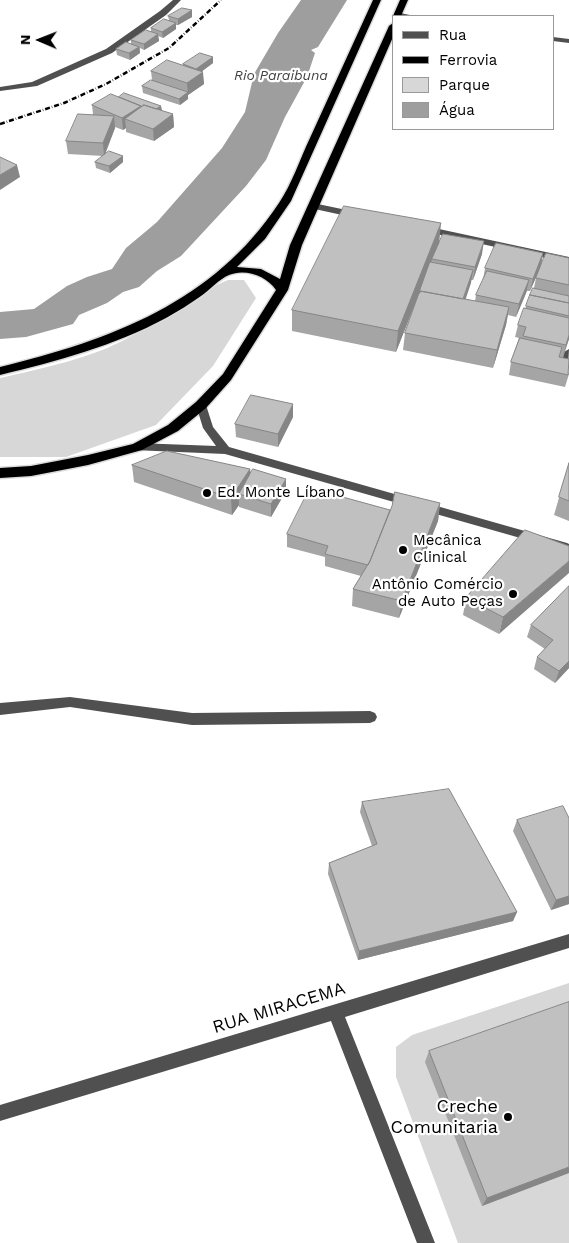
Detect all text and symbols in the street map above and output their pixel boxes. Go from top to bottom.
north arrow [15,15,65,65]
legend [392,15,554,130]
text: Rua [439,26,467,44]
text: N [17,34,33,45]
text: Ferrovia [439,51,497,69]
water label: Rio Paraibuna [234,68,328,84]
text: Parque [439,76,490,94]
text: Água [439,101,475,119]
place label: Ed. Monte Líbano [217,484,345,502]
marker: Ed. Monte Líbano [201,487,213,499]
place label: Mecânica Clinical [413,532,481,567]
marker: Mecânica Clinical [397,544,409,556]
place label: Antônio Comércio de Auto Peças [372,576,503,611]
marker: Antônio Comércio de Auto Peças [507,588,519,600]
street label: RUA MIRACEMA [210,978,348,1038]
place label: Creche Comunitaria [391,1096,498,1138]
marker: Creche Comunitaria [502,1111,514,1123]

